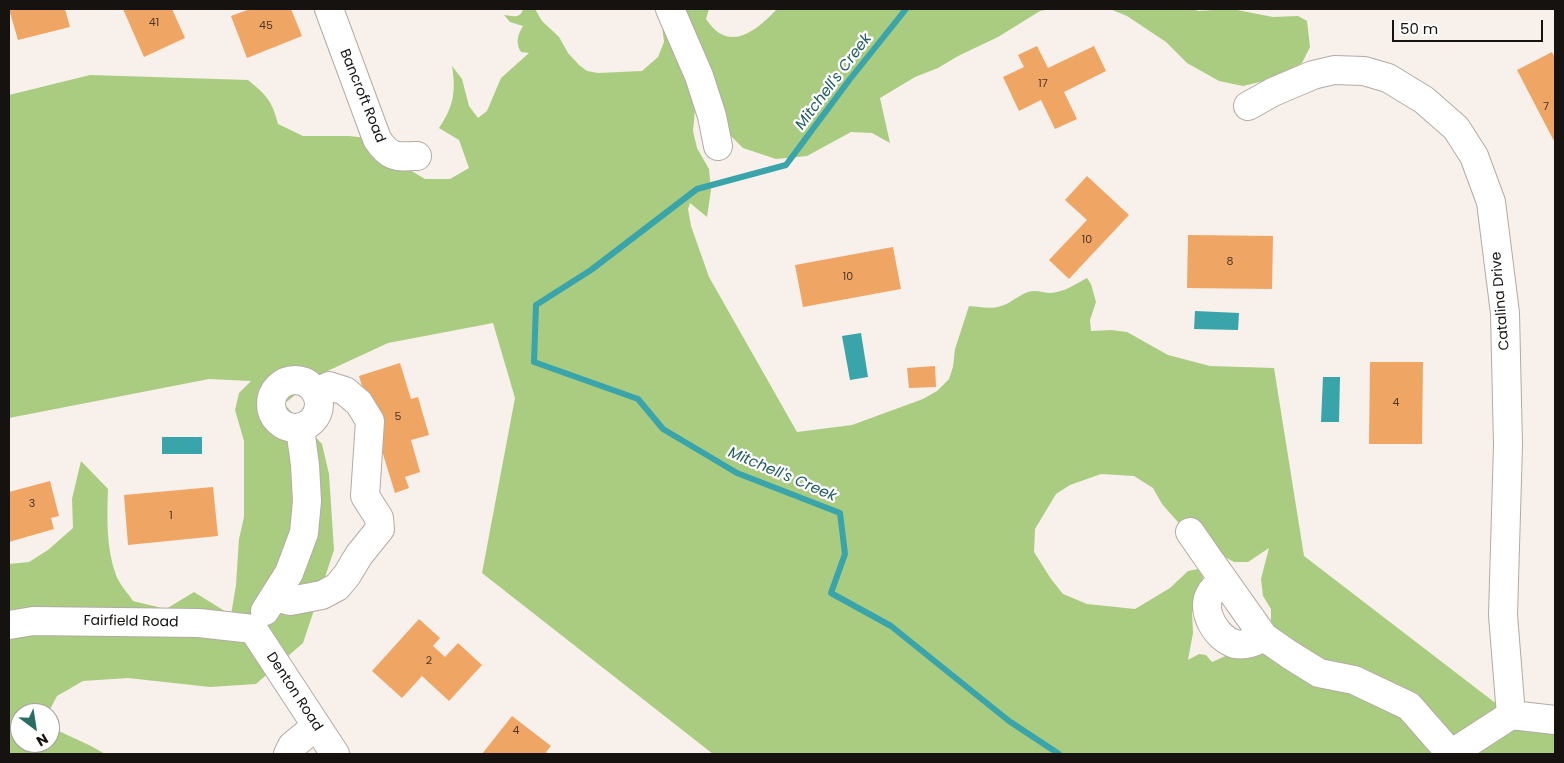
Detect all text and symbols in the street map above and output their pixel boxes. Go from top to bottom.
scale bar [1394,10,1545,42]
house number: 41 [149,16,159,30]
text: 50 m [1400,18,1438,39]
house number: 45 [259,19,273,33]
water label: Mitchell's Creek [792,30,876,134]
street label: Bancroft Road [336,47,388,145]
house number: 17 [1038,77,1048,91]
house number: 7 [1543,100,1549,114]
house number: 10 [1082,233,1092,247]
street label: Catalina Drive [1488,251,1514,351]
house number: 8 [1227,255,1233,269]
house number: 10 [843,270,853,284]
house number: 4 [1393,396,1399,410]
house number: 5 [395,410,401,424]
water label: Mitchell's Creek [725,444,839,506]
house number: 3 [29,497,35,511]
house number: 1 [169,509,173,523]
street label: Fairfield Road [83,613,179,631]
street label: Denton Road [262,649,326,735]
house number: 2 [426,654,432,668]
north arrow [10,703,60,753]
house number: 4 [513,724,519,738]
text: N [33,729,52,751]

